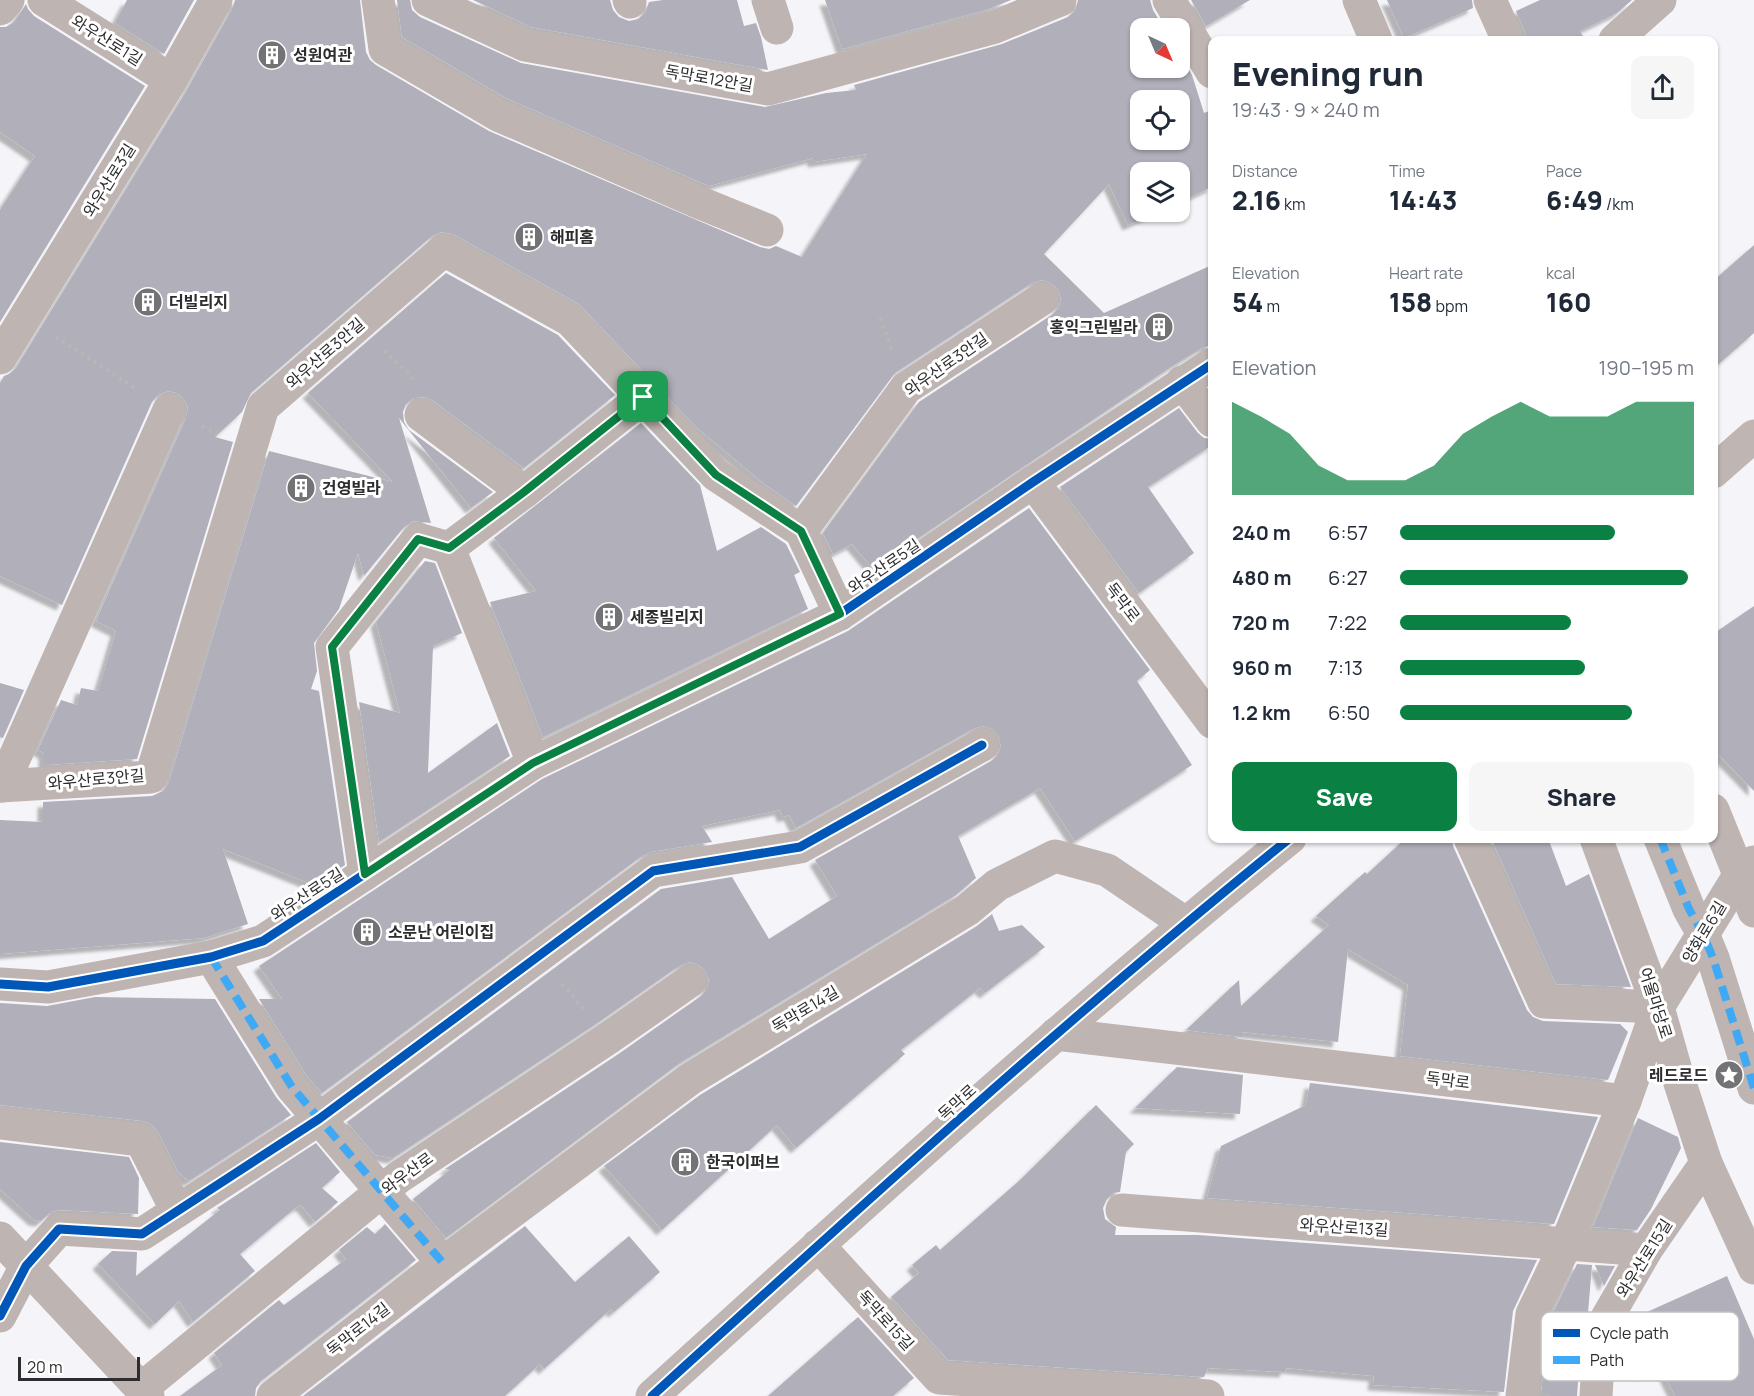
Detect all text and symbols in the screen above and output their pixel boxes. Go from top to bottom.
street label: 와우산로1길 [67,10,147,70]
north arrow [1130,18,1190,78]
map controls [1130,18,1190,222]
building icon: 성원여관 [256,39,288,71]
place label: 성원여관 [293,44,352,66]
text: Evening run [1232,51,1424,96]
button: share [1631,56,1694,119]
street label: 독막로12안길 [663,59,755,97]
button: locate [1130,90,1190,150]
text: 19:43 · 9 × 240 m [1232,96,1380,123]
street label: 와우산로3길 [78,139,140,221]
text: Distance [1232,160,1298,182]
text: Time [1389,160,1425,182]
text: Pace [1546,160,1582,182]
button: layers [1130,162,1190,222]
text: 2.16 [1232,182,1281,218]
text: 14:43 [1389,182,1457,218]
text: 6:49 [1546,182,1603,218]
text: km [1281,193,1306,215]
text: /km [1603,193,1634,215]
building icon: 해피홈 [513,221,545,253]
place label: 해피홈 [550,226,594,248]
text: Elevation [1232,262,1300,284]
text: Heart rate [1389,262,1463,284]
text: kcal [1546,262,1575,284]
text: 54 [1232,284,1263,320]
text: 158 [1389,284,1432,320]
text: 160 [1546,284,1592,320]
building icon: 더빌리지 [132,286,164,318]
place label: 더빌리지 [169,291,228,313]
text: m [1263,295,1280,317]
text: bpm [1432,295,1468,317]
building icon: 홍익그린빌라 [1143,311,1175,343]
street label: 와우산로3안길 [281,313,369,393]
place label: 홍익그린빌라 [1050,316,1138,338]
street label: 와우산로3안길 [900,327,992,401]
text: Elevation [1232,354,1316,381]
text: 190–195 m [1598,354,1694,381]
pin [617,371,668,422]
icon: arrive [626,380,659,413]
building icon: 건영빌라 [285,472,317,504]
place label: 건영빌라 [322,477,381,499]
text: 240 m [1232,519,1291,546]
text: 6:57 [1328,519,1368,546]
street label: 와우산로5길 [844,534,924,598]
text: 480 m [1232,564,1292,591]
text: 6:27 [1328,564,1368,591]
street label: 독막로 [1101,578,1145,626]
building icon: 세종빌리지 [593,601,625,633]
place label: 세종빌리지 [630,606,704,628]
text: 720 m [1232,609,1290,636]
text: 7:22 [1328,609,1367,636]
text: 960 m [1232,654,1292,681]
text: 7:13 [1328,654,1363,681]
text: 1.2 km [1232,699,1291,726]
text: 6:50 [1328,699,1370,726]
button: Save [1232,762,1457,831]
button: Share [1469,762,1694,831]
street label: 와우산로3안길 [47,764,145,794]
street label: 와우산로5길 [266,862,348,926]
street label: 양화로6길 [1677,897,1731,967]
building icon: 소문난 어린이집 [351,916,383,948]
place label: 소문난 어린이집 [388,921,494,943]
street label: 어울마당로 [1634,965,1678,1042]
street label: 독막로14길 [767,980,843,1038]
place icon: 레드로드 [1713,1059,1745,1091]
place label: 레드로드 [1649,1064,1708,1086]
street label: 독막로 [1425,1066,1472,1094]
street label: 독막로 [933,1079,981,1125]
building icon: 한국이퍼브 [669,1146,701,1178]
street label: 와우산로 [377,1147,438,1199]
place label: 한국이퍼브 [706,1151,780,1173]
street label: 와우산로13길 [1299,1213,1389,1241]
street label: 와우산로15길 [1611,1214,1677,1302]
street label: 독막로15길 [853,1285,919,1355]
street label: 독막로14길 [322,1297,394,1361]
legend [1541,1312,1739,1381]
text: Cycle path [1590,1322,1669,1344]
text: Path [1590,1349,1624,1371]
scale bar [18,1354,140,1382]
text: 20 m [27,1356,63,1378]

